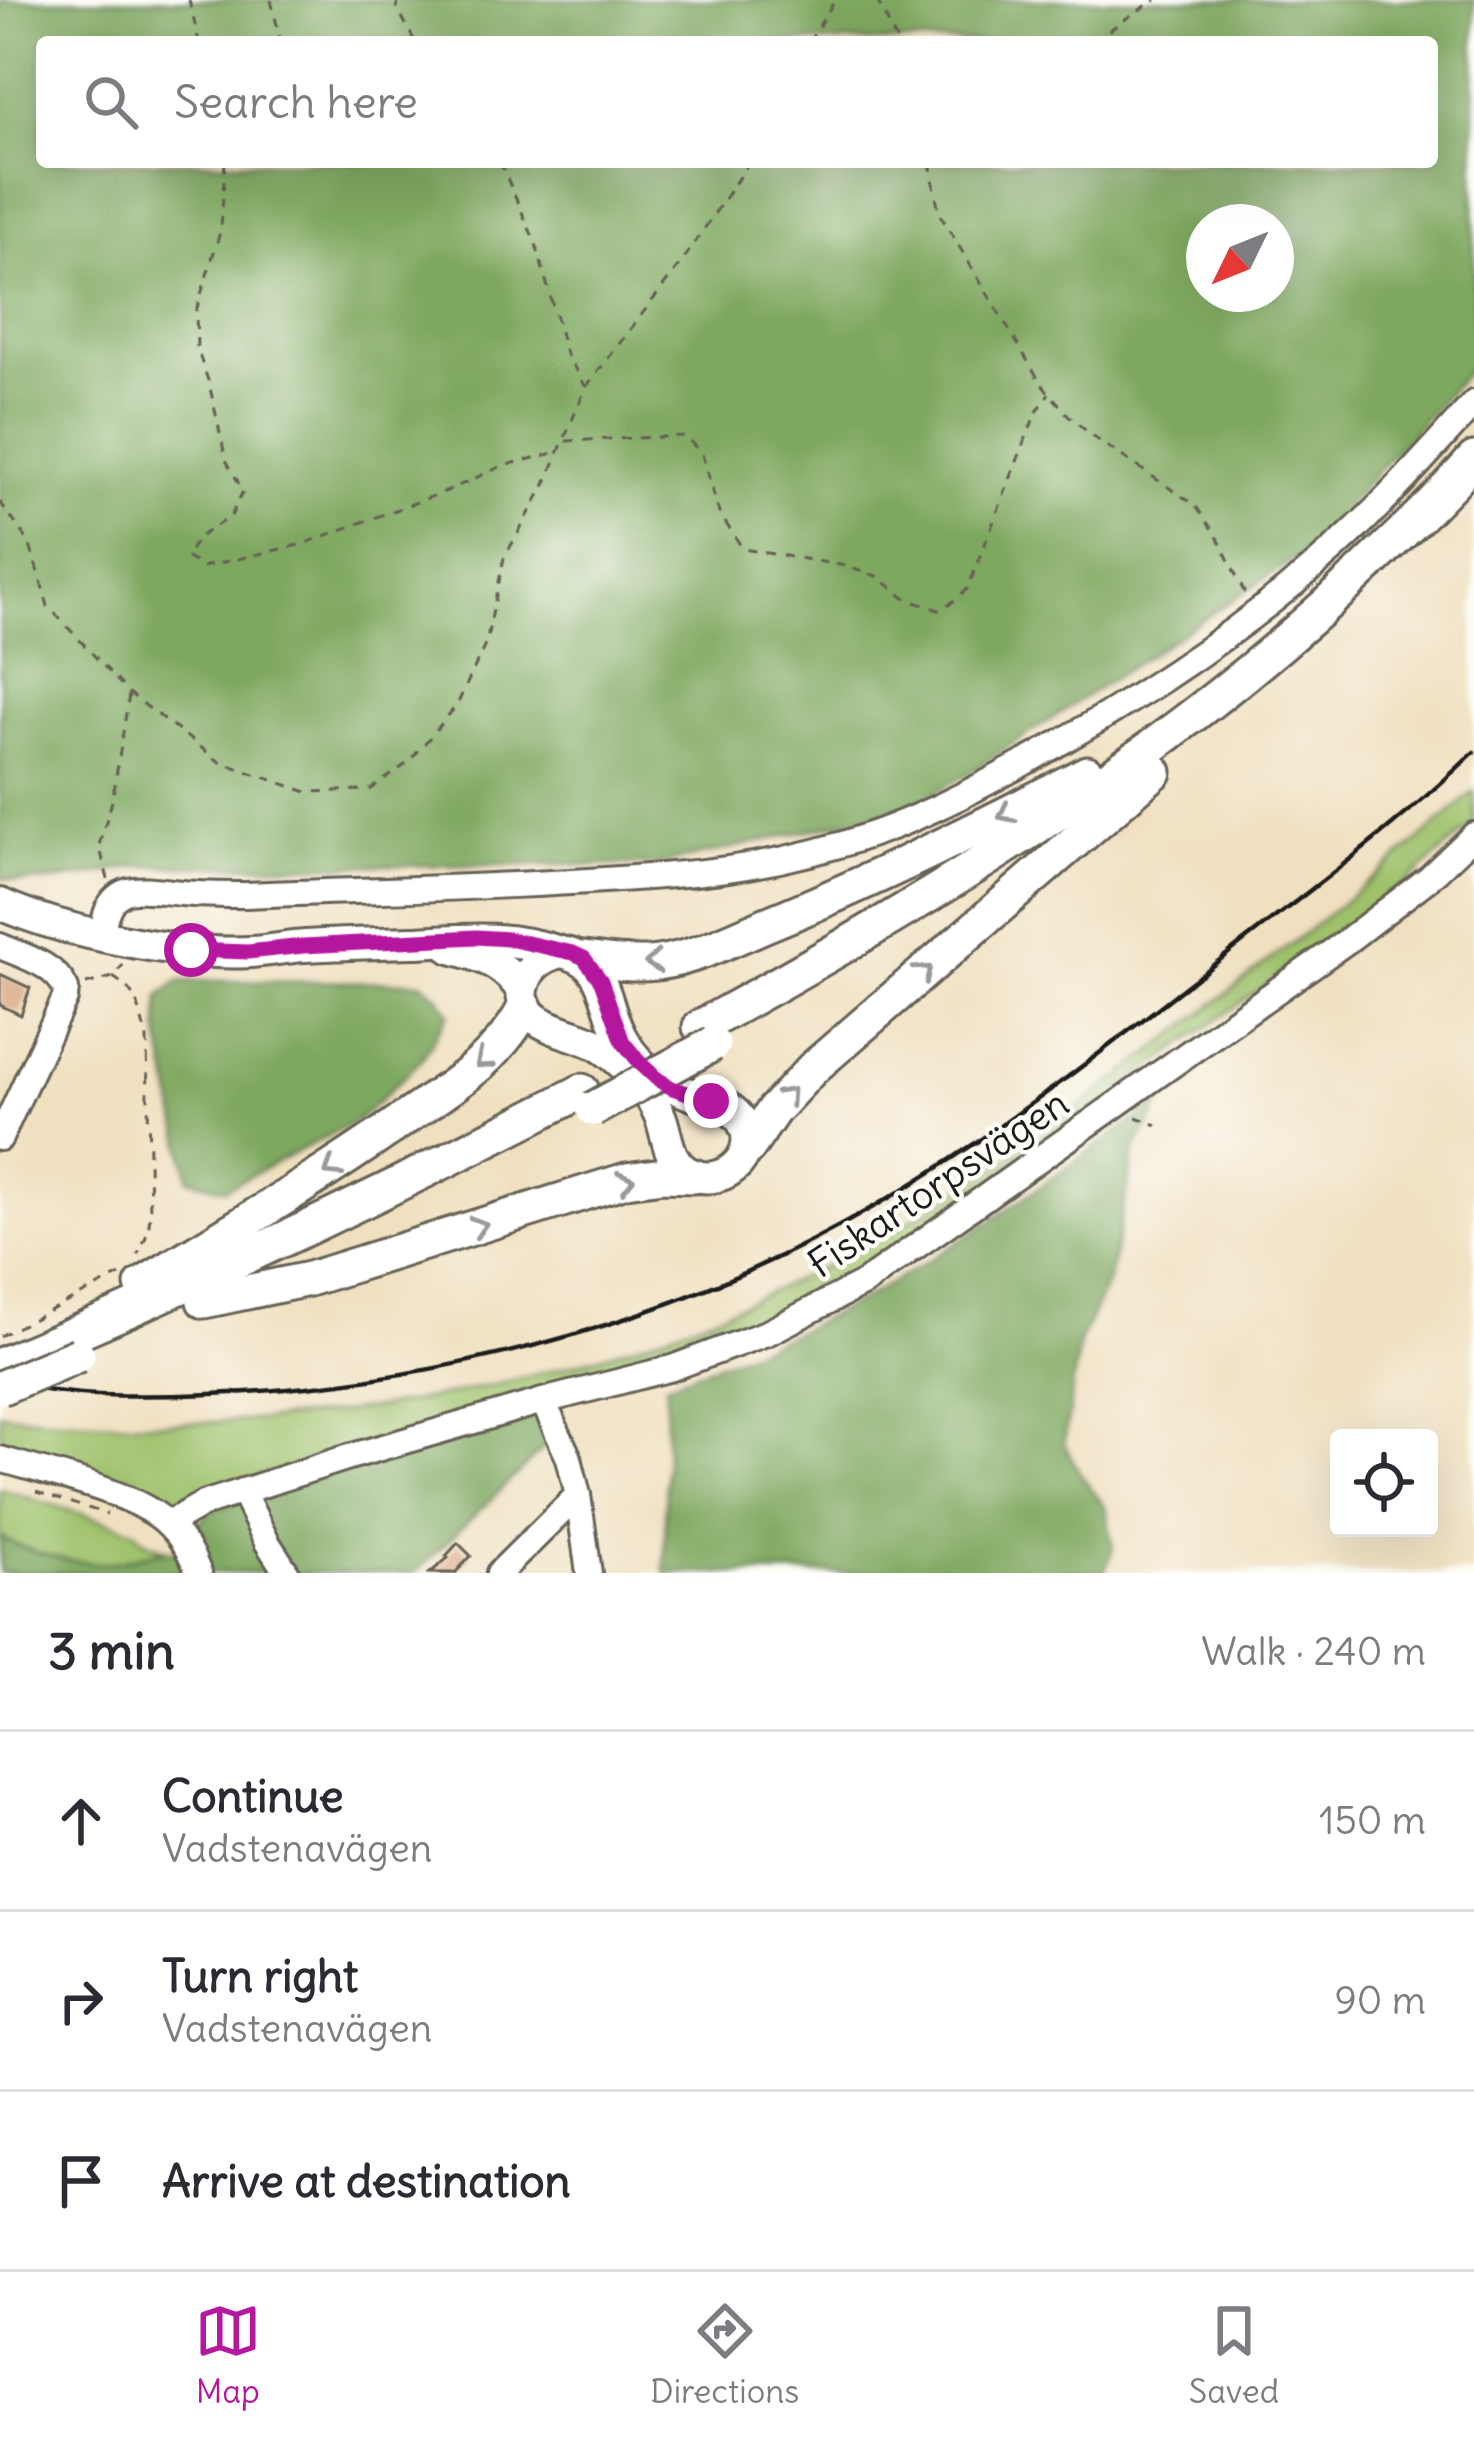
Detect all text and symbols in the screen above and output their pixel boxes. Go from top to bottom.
search box [36,36,1438,168]
icon: search [78,69,144,135]
text: Search here [174,74,418,130]
north arrow [1186,204,1294,312]
one-way arrow [996,800,1018,823]
route start [164,923,218,977]
one-way arrow [643,949,662,974]
one-way arrow [910,964,932,986]
one-way arrow [475,1046,497,1068]
route end [684,1074,738,1128]
street label: Fiskartorpsvägen [799,1078,1078,1289]
one-way arrow [774,1087,795,1108]
one-way arrow [323,1154,345,1177]
one-way arrow [616,1170,636,1195]
one-way arrow [468,1215,489,1240]
map controls [1330,1429,1438,1537]
button: locate [1330,1429,1438,1537]
text: 3 min [48,1619,175,1683]
text: Walk · 240 m [1201,1627,1426,1676]
text: Continue [162,1768,344,1824]
icon: ahead [48,1788,114,1854]
text: 150 m [1319,1796,1426,1845]
text: Vadstenavägen [162,1824,432,1873]
text: Turn right [162,1948,358,2004]
icon: right [48,1968,114,2034]
text: 90 m [1334,1976,1426,2025]
text: Vadstenavägen [162,2004,432,2053]
icon: arrive [48,2148,114,2214]
text: Arrive at destination [162,2153,571,2209]
tab: Map [195,2298,261,2412]
tab: Directions [650,2298,799,2412]
tab: Saved [1189,2298,1279,2412]

